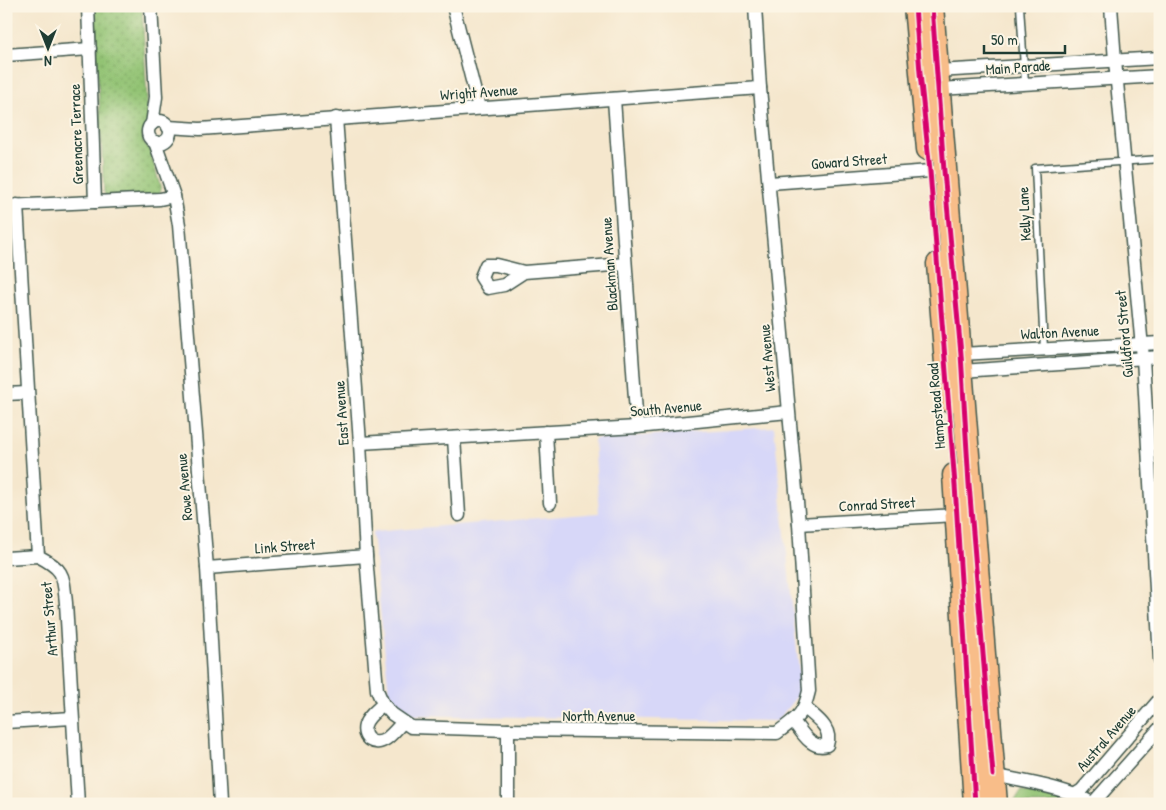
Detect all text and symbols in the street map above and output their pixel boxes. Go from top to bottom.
north arrow [22,22,72,72]
scale bar [984,22,1065,54]
text: 50 m [991,29,1018,50]
text: N [44,52,52,71]
street label: Main Parade [985,54,1051,80]
street label: Wright Avenue [439,79,519,105]
street label: Greenacre Terrace [64,83,88,185]
street label: Goward Street [810,148,889,174]
street label: Kelly Lane [1012,186,1036,242]
street label: Blackman Avenue [595,216,623,312]
street label: Guildford Street [1110,289,1138,379]
street label: Walton Avenue [1020,319,1100,345]
street label: West Avenue [754,323,780,393]
street label: Hampstead Road [922,362,950,450]
street label: East Avenue [328,380,354,446]
street label: South Avenue [629,394,703,422]
street label: Rowe Avenue [171,453,197,521]
street label: Conrad Street [838,491,917,516]
street label: Link Street [254,533,317,559]
street label: Arthur Street [35,580,63,657]
street label: Austral Avenue [1071,700,1141,776]
street label: North Avenue [563,705,635,726]

